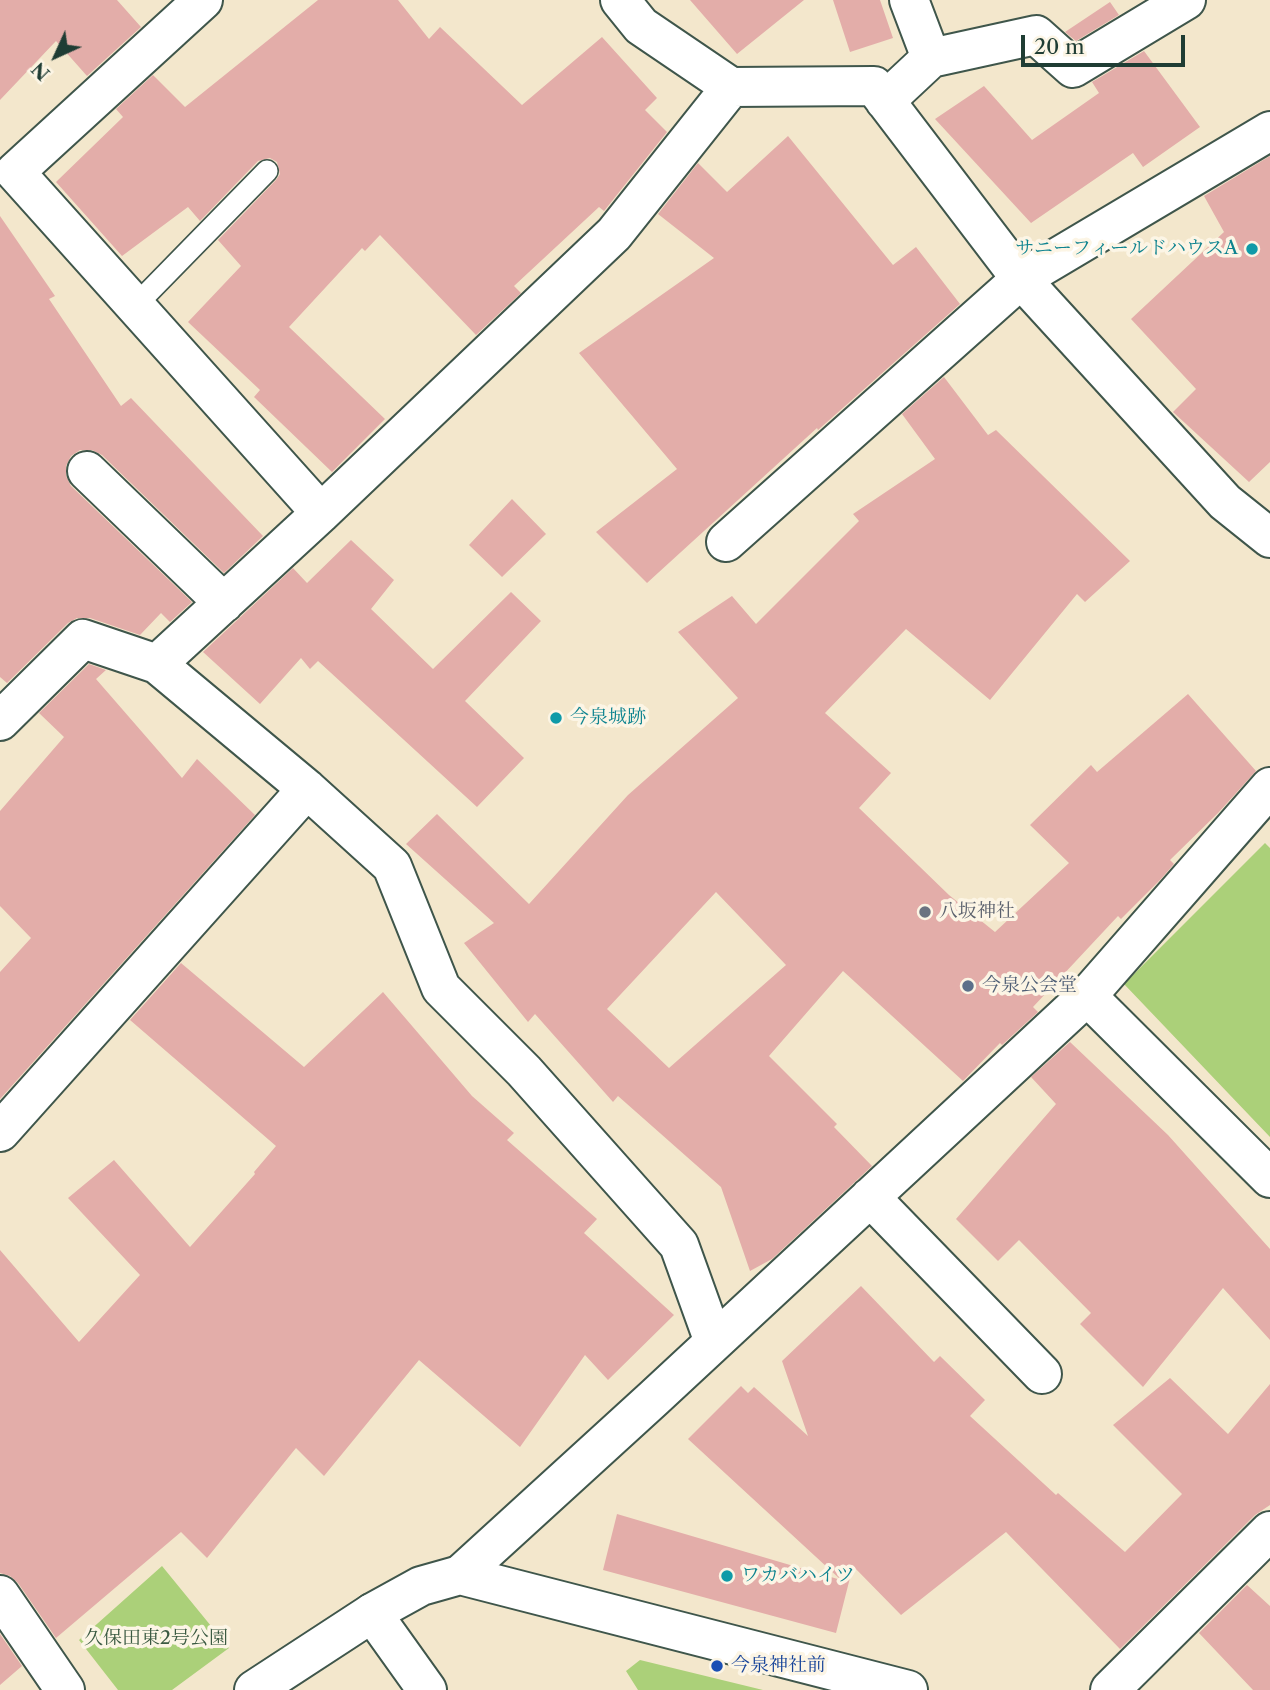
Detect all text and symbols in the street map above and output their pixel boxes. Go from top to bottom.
north arrow [21,21,91,91]
scale bar [1025,21,1190,65]
text: 20 m [1034,34,1085,59]
text: N [27,57,55,85]
place label: サニーフィールドハウスA [1015,238,1238,260]
marker: サニーフィールドハウスA [1244,241,1260,257]
place label: 今泉城跡 [570,707,646,729]
marker: 今泉城跡 [548,710,564,726]
place label: 八坂神社 [939,901,1015,923]
marker: 八坂神社 [917,904,933,920]
place label: 今泉公会堂 [982,975,1077,997]
marker: 今泉公会堂 [960,978,976,994]
place label: ワカバハイツ [741,1565,855,1587]
marker: ワカバハイツ [719,1568,735,1584]
park label: 久保田東2号公園 [84,1628,228,1650]
place label: 今泉神社前 [731,1655,826,1677]
marker: 今泉神社前 [709,1658,725,1674]

